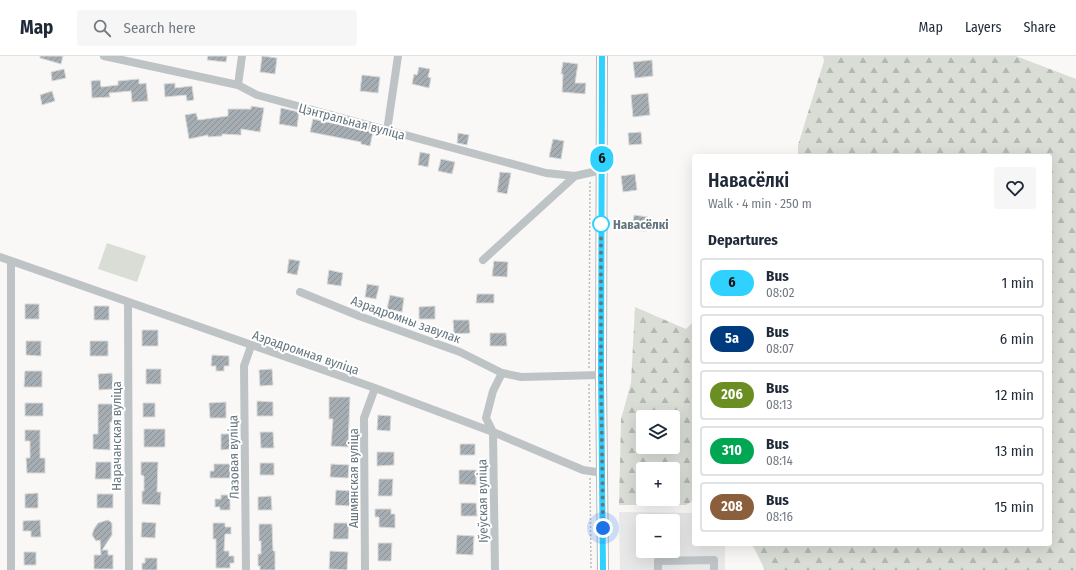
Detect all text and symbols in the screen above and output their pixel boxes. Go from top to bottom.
search box [77,10,357,46]
text: Map [20,16,53,39]
icon: search [91,17,113,39]
text: Search here [123,19,196,37]
text: Map [919,19,943,36]
text: Layers [965,19,1001,36]
text: Share [1023,19,1056,36]
street label: Цэнтральная вуліца [297,100,407,143]
line badge: 6 [589,146,615,172]
text: 6 [598,150,606,167]
button: heart [994,167,1036,209]
text: Навасёлкі [708,169,789,192]
text: Walk · 4 min · 250 m [708,196,812,211]
marker: Навасёлкі [592,215,610,233]
place label: Навасёлкі [613,217,669,232]
text: Departures [708,231,778,249]
text: Bus [766,267,789,285]
text: 6 [728,274,736,291]
text: 1 min [1001,274,1034,292]
text: 08:02 [766,285,794,300]
street label: Аэрадромны завулак [349,293,463,346]
text: Bus [766,323,789,341]
street label: Аэрадромная вуліца [250,327,361,378]
text: 5а [725,330,739,347]
text: 6 min [1000,330,1034,348]
text: 08:07 [766,341,794,356]
text: Bus [766,379,789,397]
street label: Нарачанская вуліца [109,381,124,491]
text: 206 [721,386,743,403]
text: 12 min [995,386,1034,404]
text: 08:13 [766,397,792,412]
map controls [636,410,680,558]
button: layers [636,410,680,454]
street label: Лазовая вуліца [225,415,242,499]
street label: Ашмянская вуліца [346,428,361,528]
text: Bus [766,435,789,453]
text: 310 [722,442,742,459]
text: 13 min [995,442,1034,460]
text: 08:14 [766,453,793,468]
street label: Іўеўская вуліца [474,459,491,543]
button: + [636,462,680,506]
text: Bus [766,491,789,509]
text: 208 [721,498,743,515]
text: 15 min [995,498,1034,516]
text: 08:16 [766,509,793,524]
button: − [636,514,680,558]
your location [593,518,613,538]

